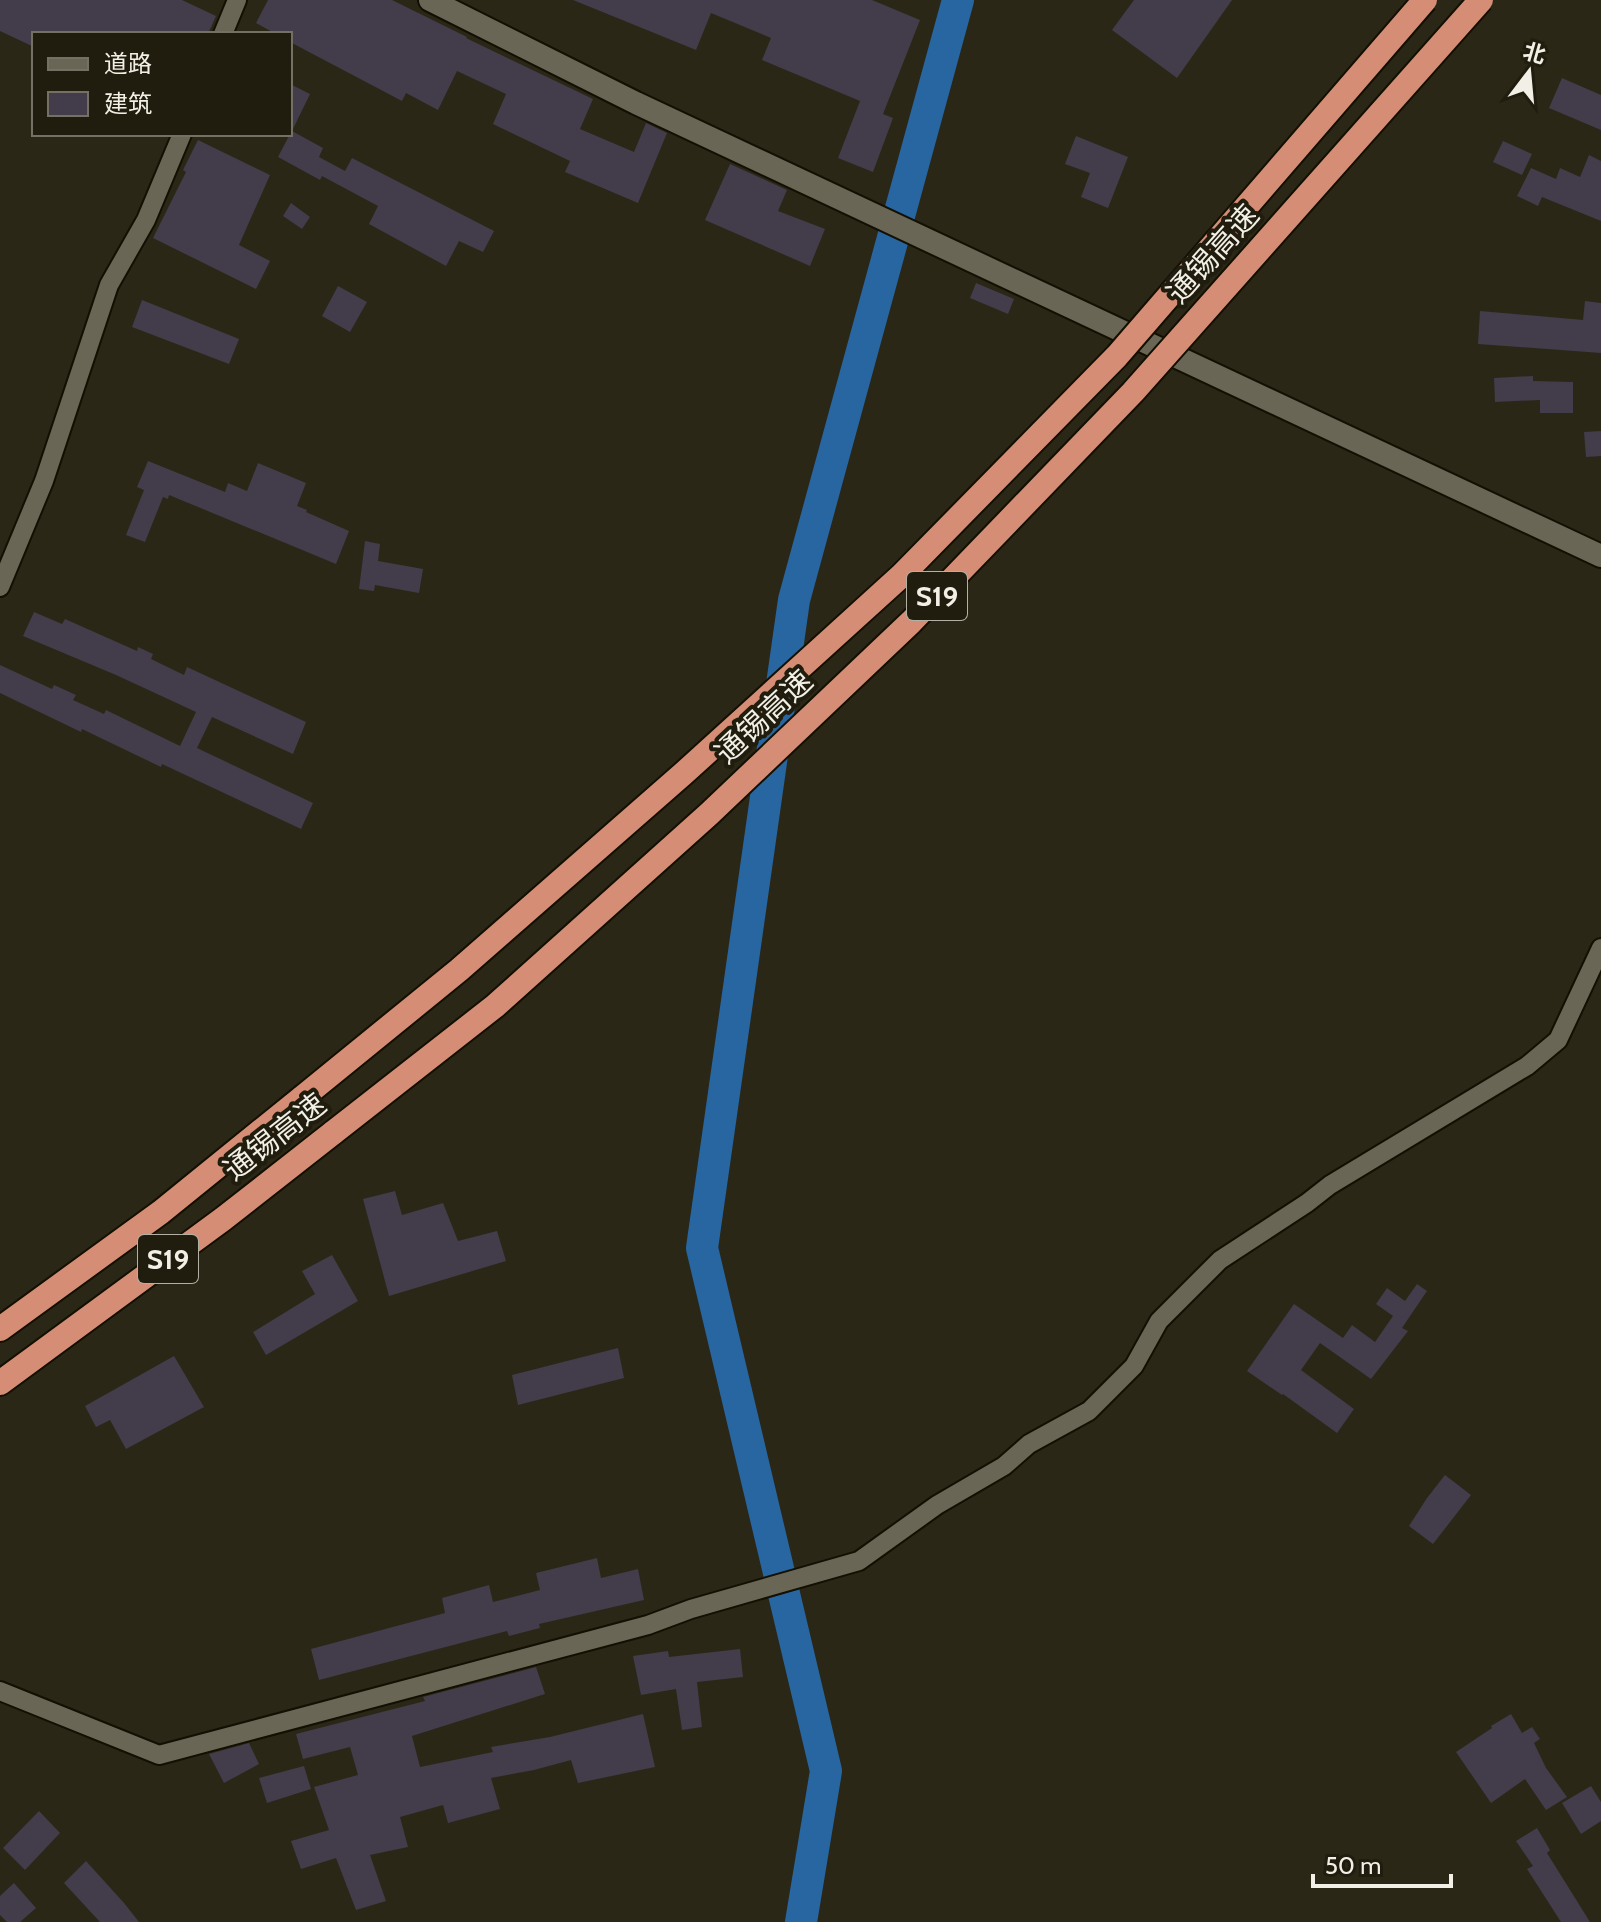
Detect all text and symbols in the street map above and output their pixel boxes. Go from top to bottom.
legend [32,32,292,136]
north arrow [1489,32,1569,112]
text: 北 [1520,37,1549,69]
text: 道路 [104,49,152,78]
text: 建筑 [104,89,152,118]
street label: 通锡高速 [1159,197,1267,311]
road number: S19 [907,572,967,620]
street label: 通锡高速 [707,662,820,771]
street label: 通锡高速 [216,1085,333,1188]
road number: S19 [138,1235,198,1283]
scale bar [1313,1838,1451,1888]
text: 50 m [1325,1851,1381,1880]

